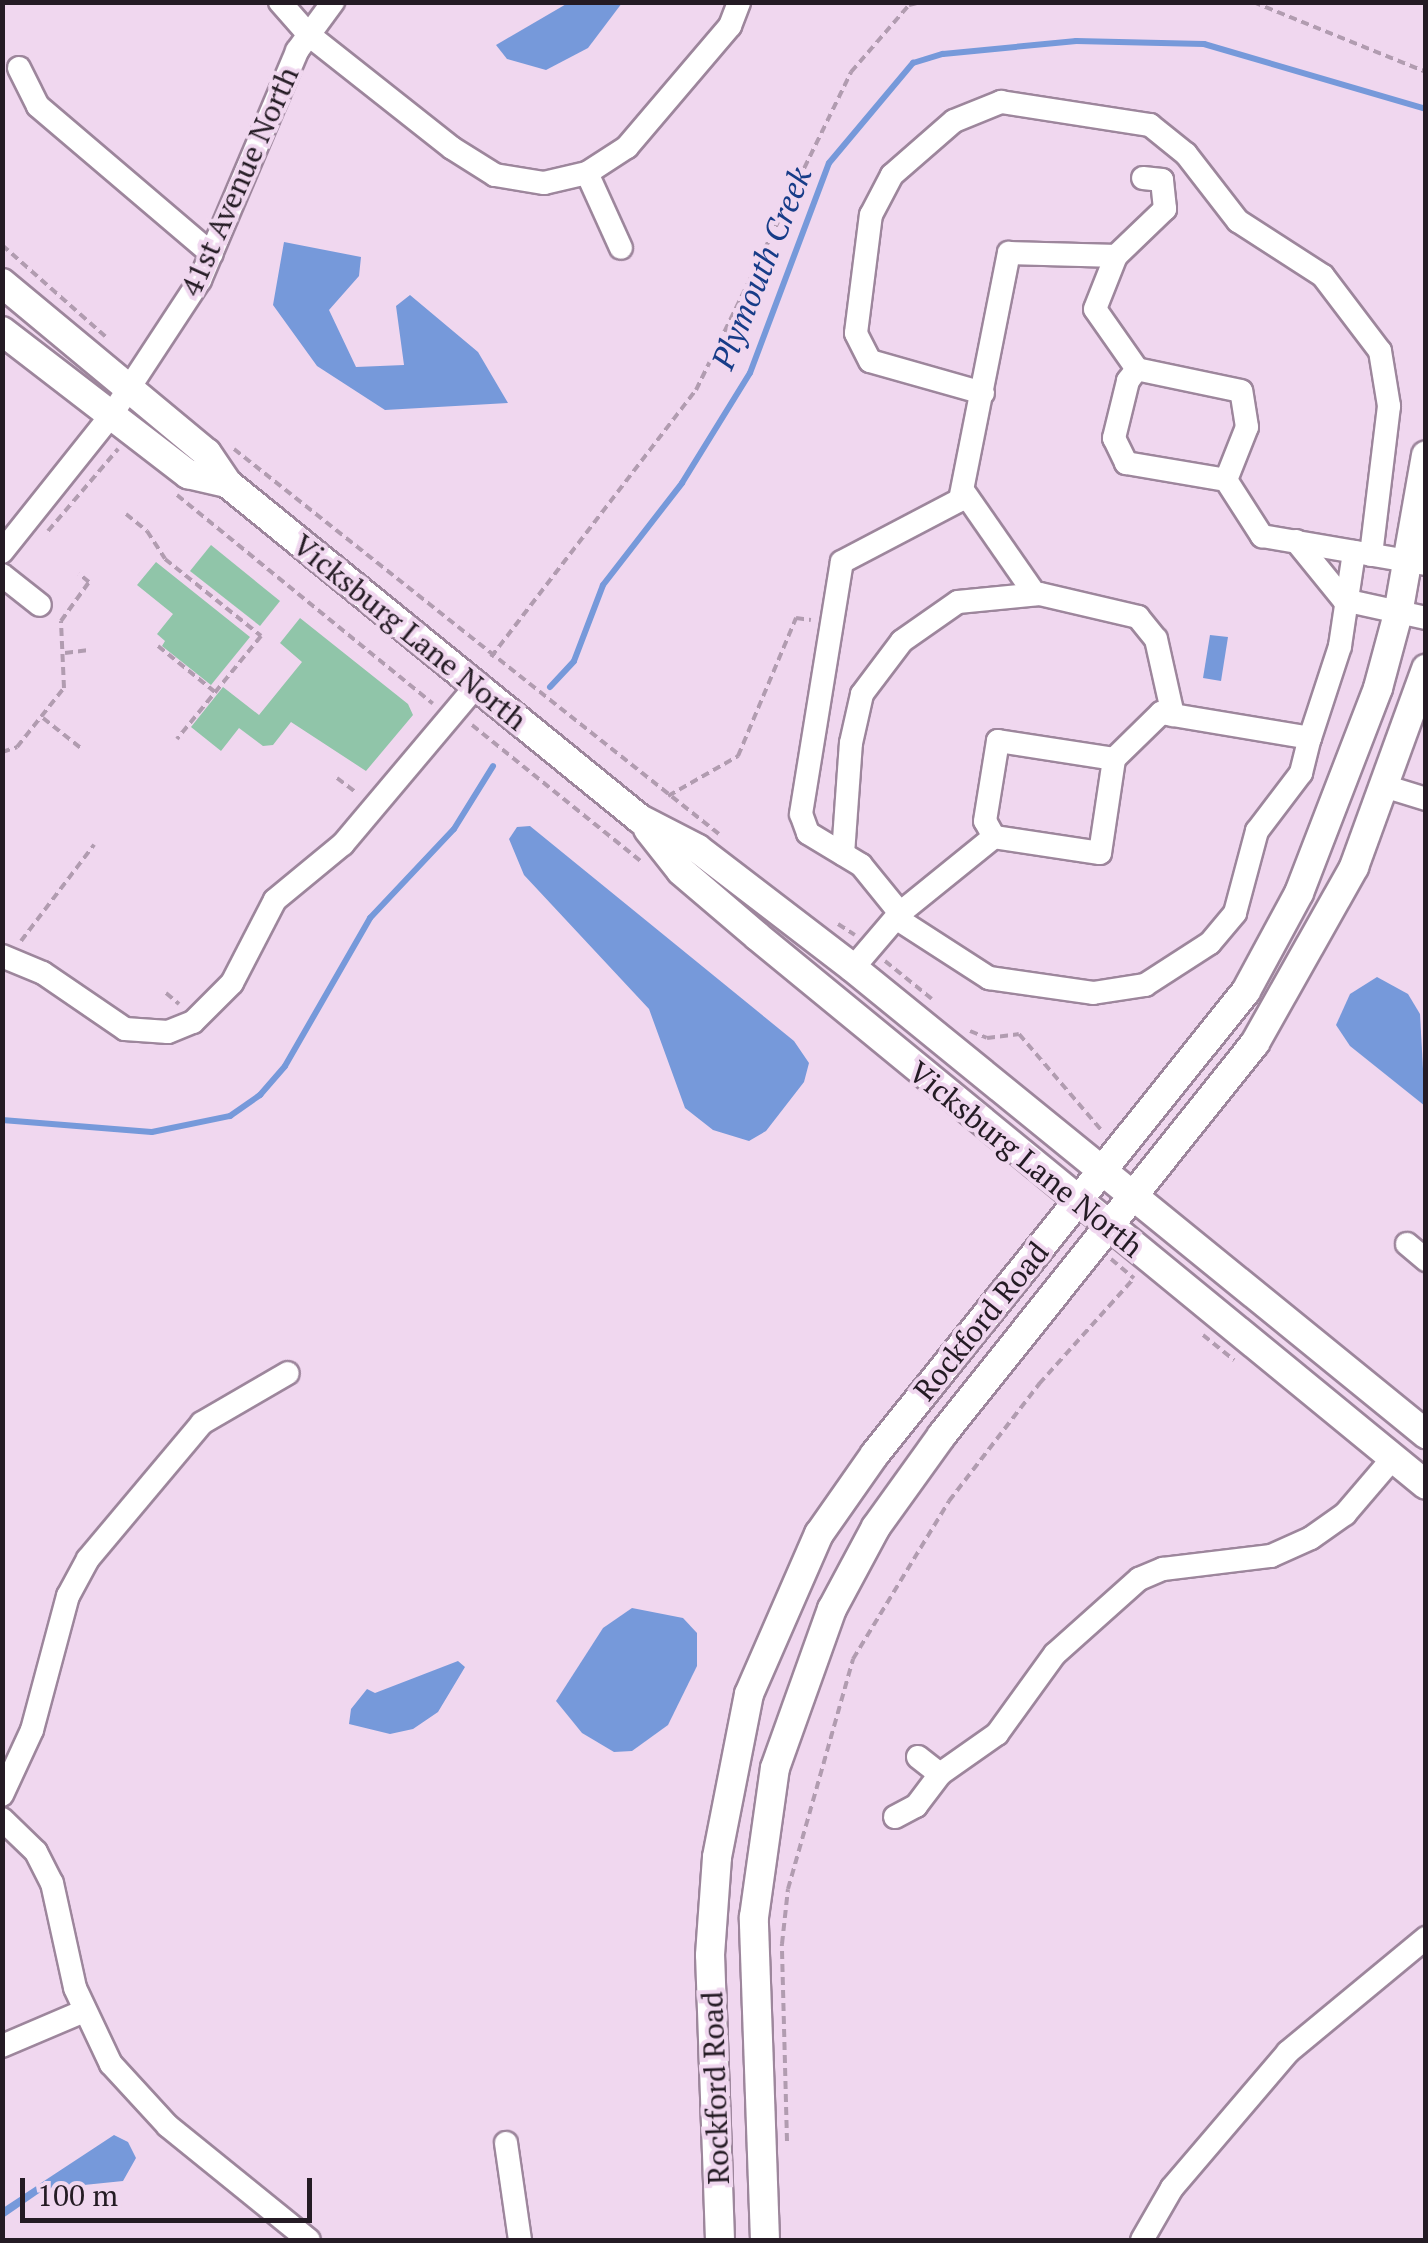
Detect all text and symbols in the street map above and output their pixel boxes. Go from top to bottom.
street label: 41st Avenue North [172,61,306,301]
water label: Plymouth Creek [703,161,819,375]
street label: Vicksburg Lane North [286,527,534,737]
street label: Vicksburg Lane North [902,1054,1150,1264]
street label: Rockford Road [906,1235,1056,1407]
street label: Rockford Road [694,1991,736,2185]
scale bar [25,2158,318,2220]
text: 100 m [37,2175,118,2215]

